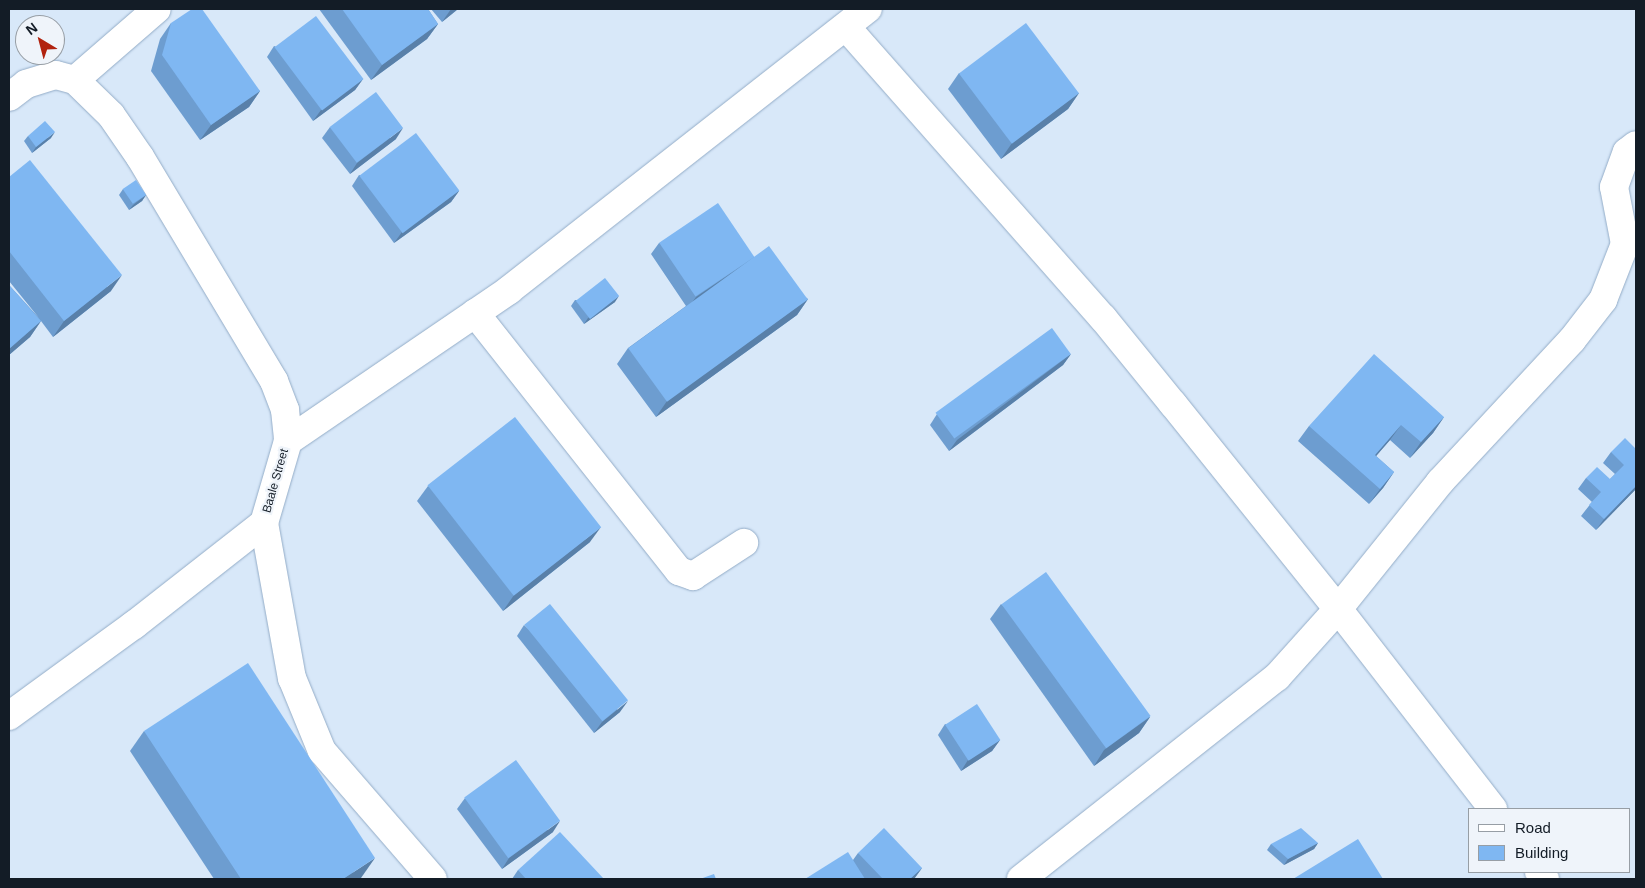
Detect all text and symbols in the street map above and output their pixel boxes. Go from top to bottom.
north arrow [15,15,65,65]
text: N [23,19,40,38]
street label: Baale Street [260,447,292,515]
legend [1468,808,1630,873]
text: Road [1515,819,1551,836]
text: Building [1515,844,1568,861]

